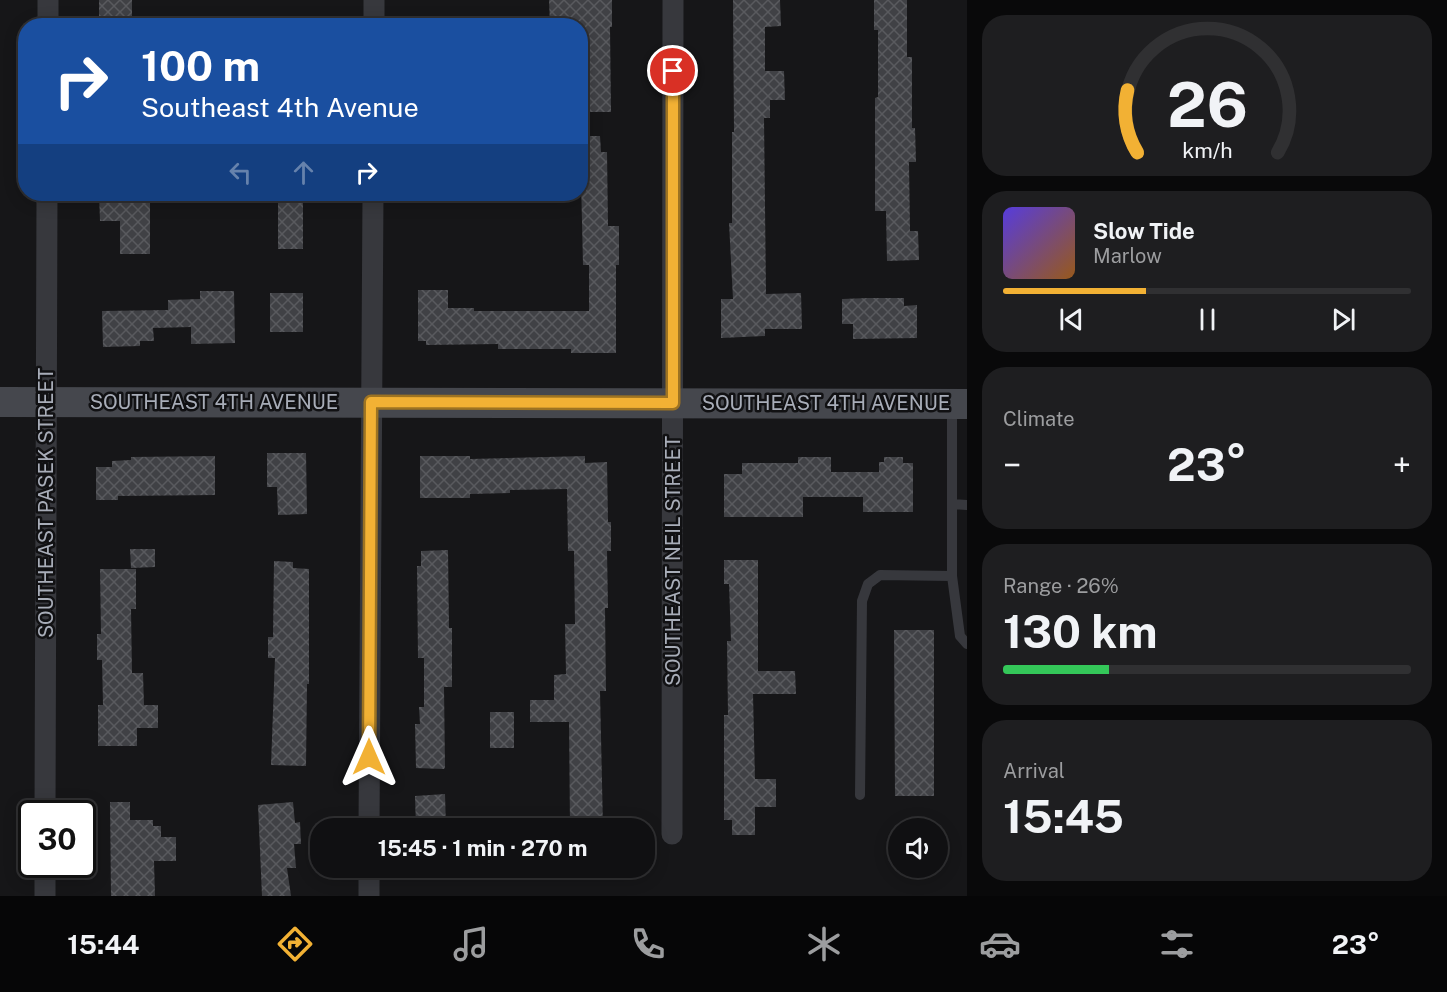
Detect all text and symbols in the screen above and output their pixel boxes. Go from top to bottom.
text: 100 m [141,41,260,90]
icon: right [42,42,120,120]
pin [647,45,698,96]
icon: arrive [656,54,689,87]
text: 26 [1167,68,1247,141]
text: Southeast 4th Avenue [141,91,419,123]
text: km/h [1182,138,1232,163]
icon: left [224,156,257,189]
icon: ahead [287,156,320,189]
icon: right [350,156,383,189]
text: Slow Tide [1093,218,1195,244]
text: Marlow [1093,244,1162,268]
icon: previous [1055,303,1088,336]
icon: pause [1191,303,1224,336]
icon: next [1327,303,1360,336]
street label: SOUTHEAST PASEK STREET [34,368,58,638]
street label: SOUTHEAST 4TH AVENUE [90,390,338,414]
street label: SOUTHEAST 4TH AVENUE [702,391,950,415]
text: Climate [1003,407,1075,431]
street label: SOUTHEAST NEIL STREET [661,436,685,686]
text: 23° [1167,438,1247,491]
text: − [1003,446,1021,484]
text: + [1393,446,1411,484]
text: Range · 26% [1003,574,1119,598]
text: 130 km [1003,605,1158,658]
position arrow [337,725,401,789]
text: Arrival [1003,759,1065,783]
text: 15:45 [1003,790,1124,843]
speed limit sign: 30 [18,800,96,878]
map controls [888,818,948,878]
button: sound [888,818,948,878]
text: 15:45 · 1 min · 270 m [378,835,587,861]
icon: directions [274,923,316,965]
icon: music [450,923,492,965]
icon: phone [627,923,669,965]
icon: climate [803,923,845,965]
icon: car [979,923,1021,965]
icon: filters [1156,923,1198,965]
text: 15:44 [67,928,140,960]
text: 23° [1332,928,1380,960]

